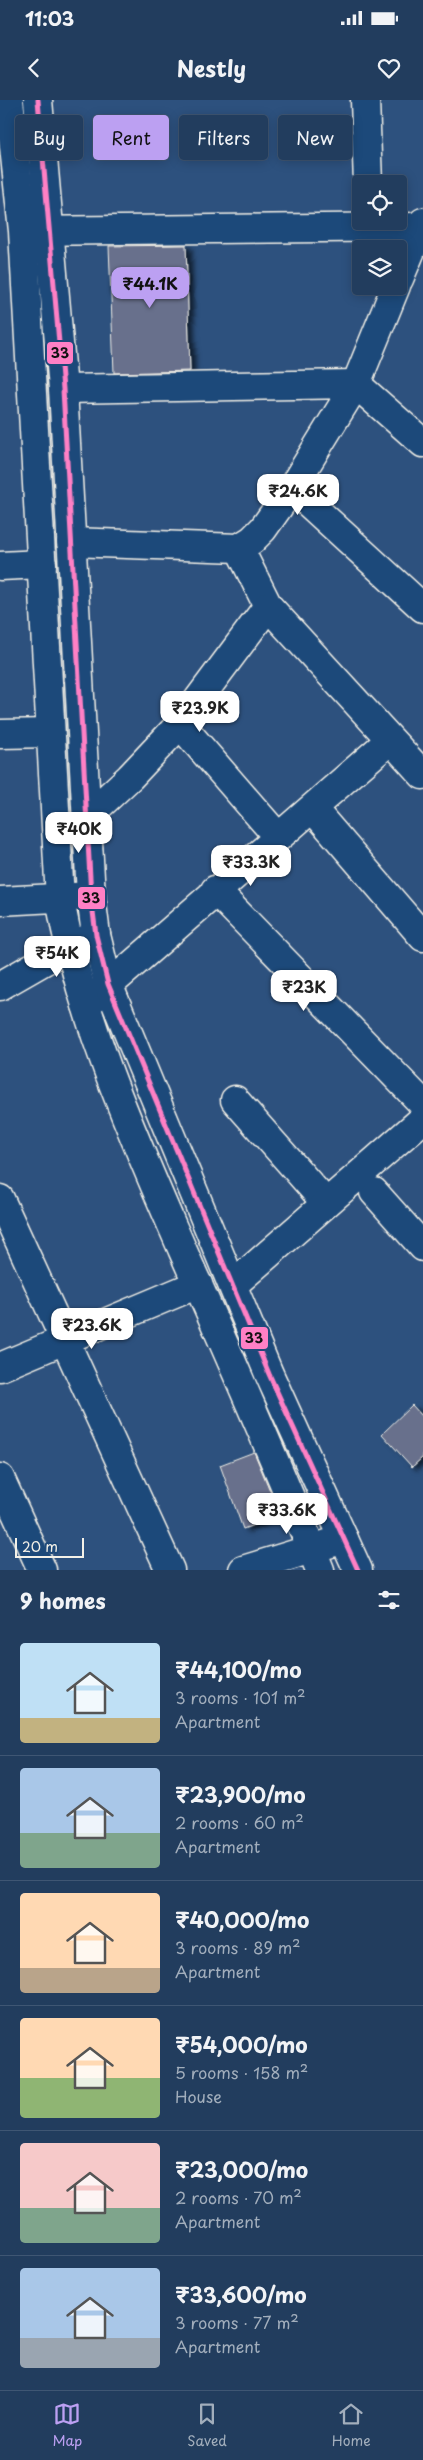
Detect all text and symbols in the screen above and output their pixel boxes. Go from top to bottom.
text: 11:03 [25,4,74,32]
text: Nestly [177,51,246,84]
icon: back [20,54,48,82]
icon: heart [375,54,403,82]
chip: Buy [15,115,83,160]
chip: Rent [93,115,169,160]
chip: Filters [179,115,268,160]
chip: New [278,115,352,160]
map controls [352,175,407,295]
button: locate [352,175,407,230]
button: layers [352,240,407,295]
pin: ₹44.1K [109,266,191,309]
text: ₹44.1K [122,271,178,295]
line badge: 33 [46,341,74,365]
text: 33 [51,342,69,363]
pin: ₹24.6K [257,474,339,516]
text: ₹24.6K [268,478,328,502]
pin: ₹23.9K [159,690,241,733]
text: ₹23.9K [171,695,229,719]
pin: ₹40K [49,812,109,854]
text: ₹40K [56,816,102,840]
pin: ₹33.3K [210,844,292,887]
text: ₹33.3K [222,849,280,873]
line badge: 33 [77,886,106,910]
text: 33 [82,887,100,908]
pin: ₹54K [27,936,87,978]
text: ₹54K [35,940,79,964]
pin: ₹23K [274,970,334,1012]
text: ₹23K [282,974,326,998]
pin: ₹23.6K [51,1308,133,1350]
text: ₹23.6K [62,1312,122,1336]
line badge: 33 [240,1326,269,1350]
text: 33 [245,1327,263,1348]
pin: ₹33.6K [246,1492,328,1535]
text: ₹33.6K [258,1497,316,1521]
scale bar [15,1535,84,1558]
text: 20 m [22,1536,58,1557]
text: 9 homes [20,1584,106,1616]
icon: filters [375,1586,403,1614]
text: ₹44,100/mo [175,1653,302,1685]
icon: home [60,1663,120,1723]
text: 3 rooms · 101 m² [175,1685,306,1709]
text: Apartment [175,1709,260,1733]
text: ₹23,900/mo [175,1778,306,1810]
icon: home [60,1788,120,1848]
text: 2 rooms · 60 m² [175,1810,304,1834]
text: Apartment [175,1834,260,1858]
text: ₹40,000/mo [175,1903,309,1935]
icon: home [60,1913,120,1973]
text: 3 rooms · 89 m² [175,1935,300,1959]
text: Apartment [175,1959,260,1983]
text: ₹54,000/mo [175,2028,308,2060]
icon: home [60,2038,120,2098]
text: 5 rooms · 158 m² [175,2060,308,2084]
text: House [175,2084,222,2108]
text: ₹23,000/mo [175,2153,308,2185]
icon: home [60,2163,120,2223]
text: 2 rooms · 70 m² [175,2185,302,2209]
text: Apartment [175,2209,260,2233]
text: ₹33,600/mo [175,2278,307,2310]
icon: home [60,2288,120,2348]
text: 3 rooms · 77 m² [175,2310,299,2334]
text: Apartment [175,2334,260,2358]
tab: Map [52,2400,82,2451]
tab: Saved [187,2400,227,2451]
tab: Home [332,2400,371,2451]

